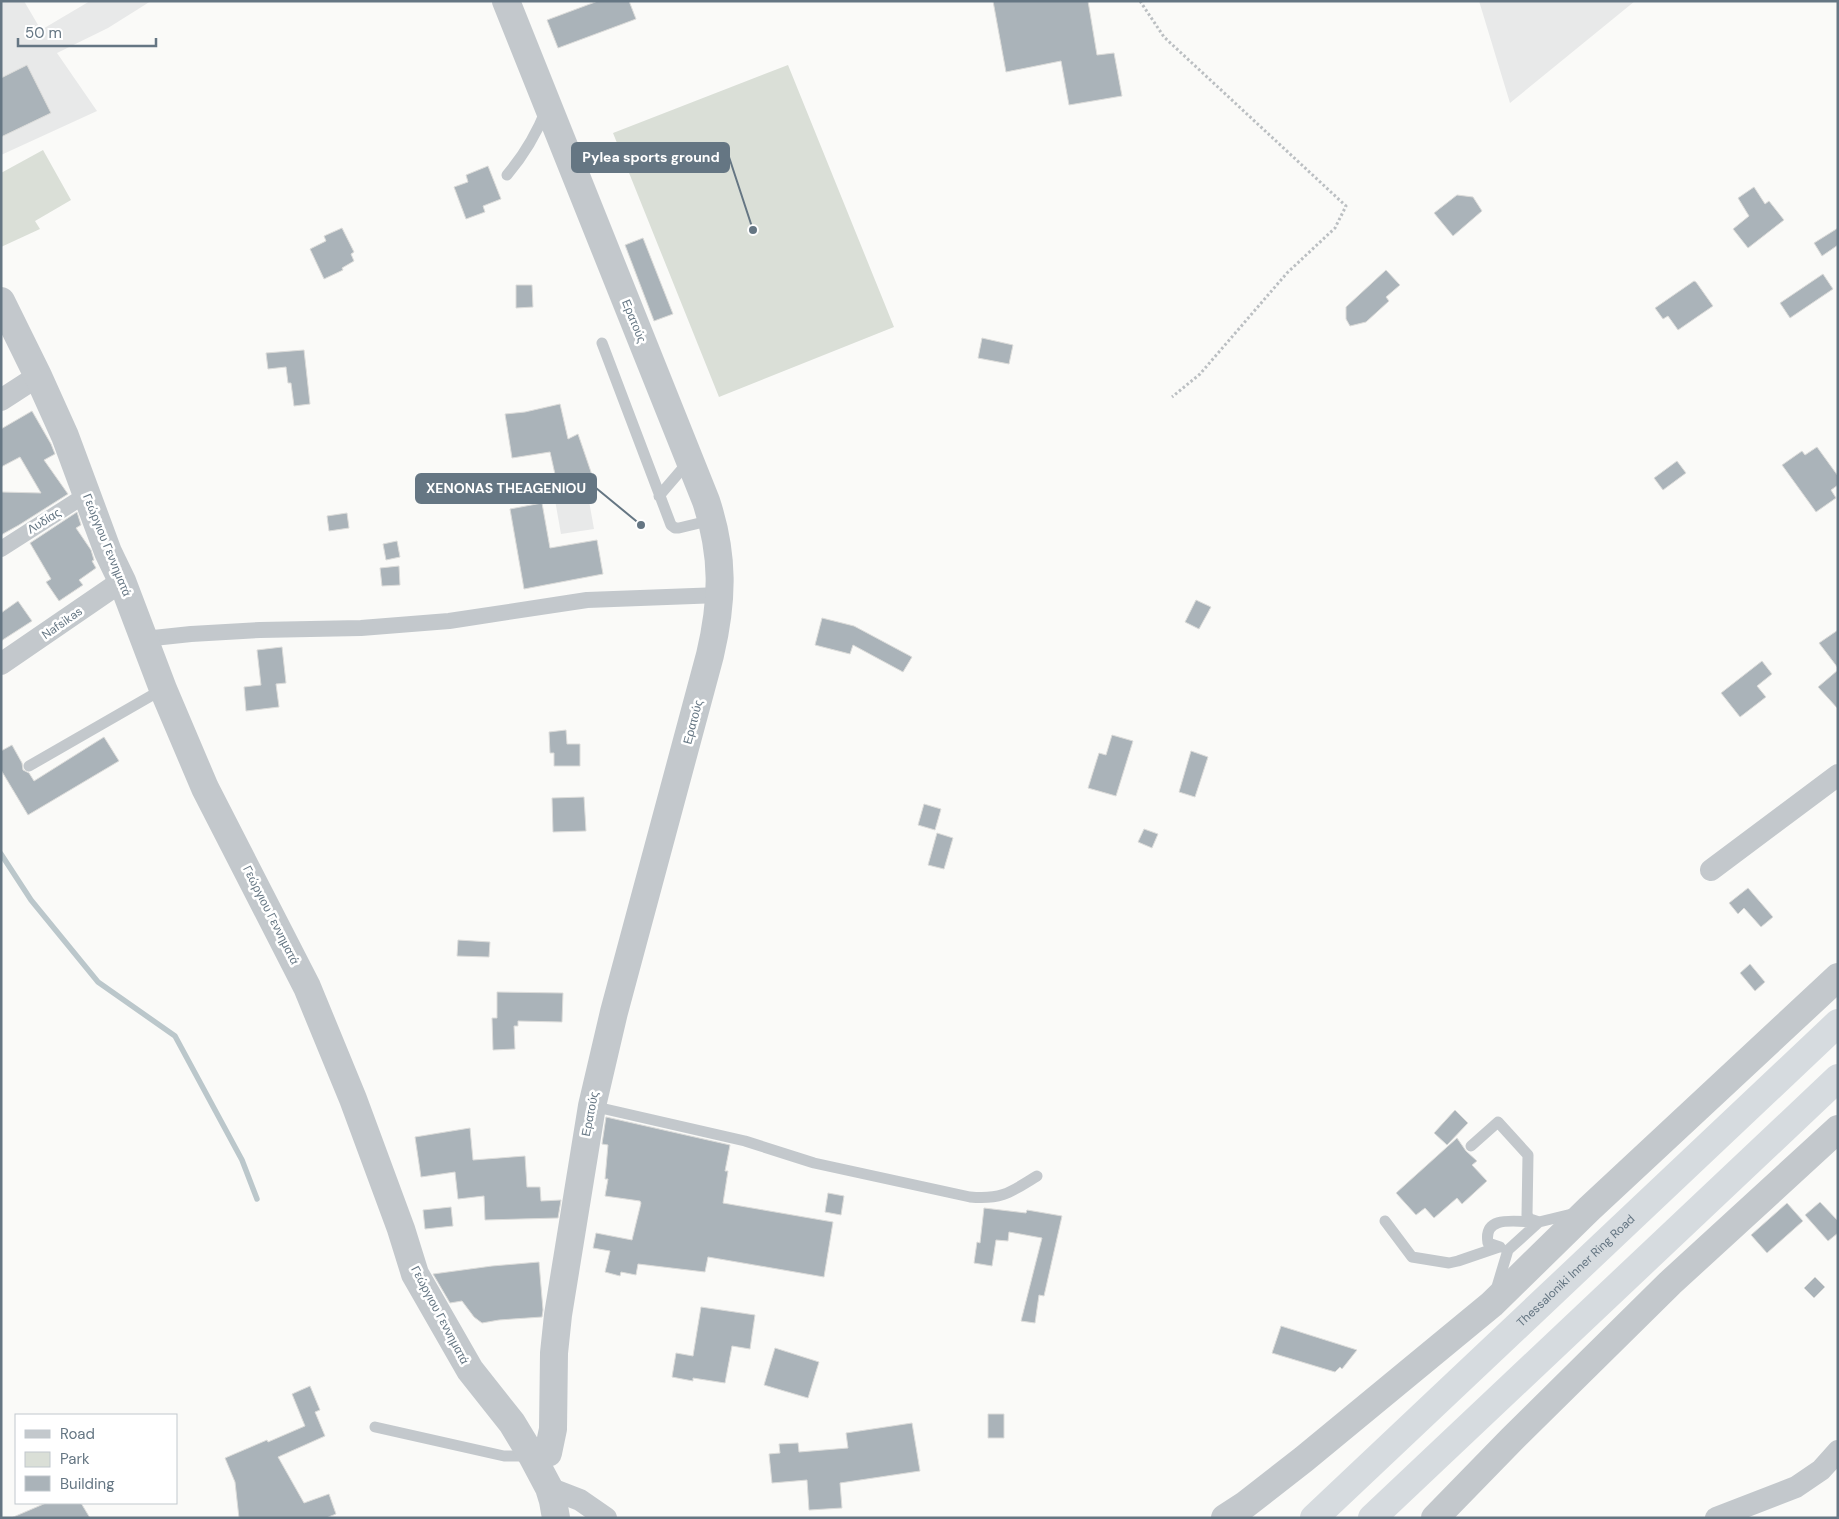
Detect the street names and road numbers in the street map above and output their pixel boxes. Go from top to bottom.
street label: Ερατούς [618,297,650,345]
street label: Γεώργιου Γεννηματά [79,491,135,599]
street label: Λυδίας [24,504,64,537]
street label: Nafsikas [39,603,85,643]
street label: Ερατούς [679,698,707,746]
street label: Γεώργιου Γεννηματά [239,863,303,967]
street label: Ερατούς [578,1090,602,1138]
street label: Thessaloniki Inner Ring Road [1513,1211,1638,1330]
street label: Γεώργιου Γεννηματά [407,1263,473,1367]

